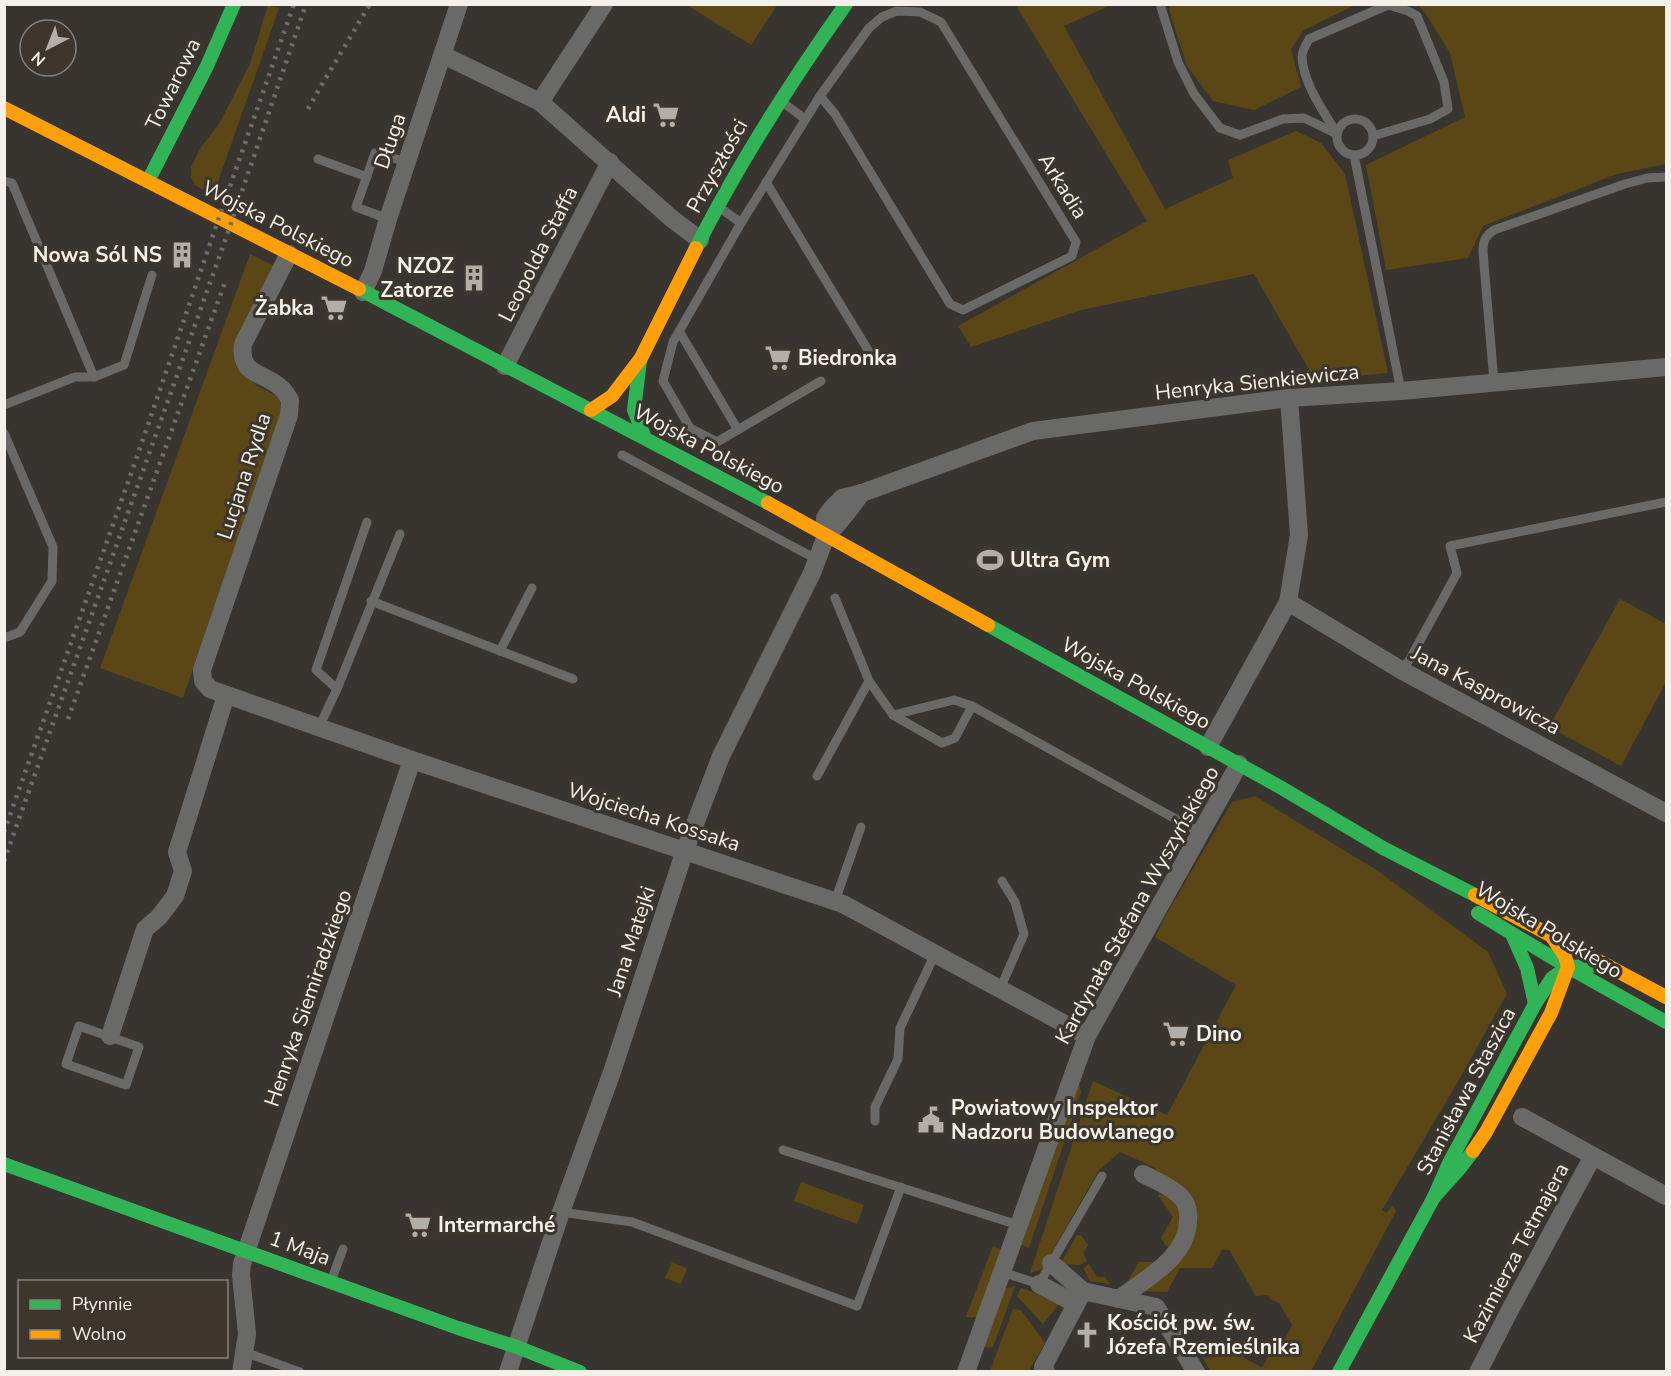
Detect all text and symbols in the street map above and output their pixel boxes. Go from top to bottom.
north arrow [18,18,78,78]
street label: Towarowa [139,34,207,134]
text: N [27,46,50,71]
supermarket icon: Aldi [651,100,681,130]
place label: Aldi [606,101,646,129]
street label: Długa [367,109,413,173]
street label: Przyszłości [680,114,754,218]
street label: Arkadia [1032,148,1094,224]
street label: Wojska Polskiego [197,174,359,274]
street label: Leopolda Staffa [492,181,584,327]
building icon: Nowa Sól NS [167,240,197,270]
place label: Nowa Sól NS [33,241,162,269]
place label: NZOZ Zatorze [381,252,454,304]
building icon: NZOZ Zatorze [459,263,489,293]
supermarket icon: Żabka [319,293,349,323]
place label: Żabka [255,294,314,322]
supermarket icon: Biedronka [763,343,793,373]
place label: Biedronka [798,344,897,372]
street label: Henryka Sienkiewicza [1153,357,1361,407]
street label: Wojska Polskiego [629,397,789,501]
street label: Lucjana Rydla [210,409,278,543]
sports icon: Ultra Gym [975,545,1005,575]
place label: Ultra Gym [1010,546,1110,574]
street label: Wojska Polskiego [1056,630,1216,736]
street label: Jana Kasprowicza [1406,638,1565,741]
street label: Kardynała Stefana Wyszyńskiego [1049,761,1225,1049]
street label: Wojciecha Kossaka [564,776,744,858]
street label: Wojska Polskiego [1470,875,1628,985]
street label: Jana Matejki [600,882,662,1001]
street label: Henryka Siemiradzkiego [258,886,358,1110]
street label: Stanisława Staszica [1410,1002,1522,1180]
supermarket icon: Dino [1161,1019,1191,1049]
place label: Dino [1196,1020,1242,1048]
place label: Powiatowy Inspektor Nadzoru Budowlanego [951,1094,1174,1146]
public building icon: Powiatowy Inspektor Nadzoru Budowlanego [916,1105,946,1135]
street label: Kazimierza Tetmajera [1457,1158,1575,1348]
supermarket icon: Intermarché [403,1210,433,1240]
place label: Intermarché [438,1211,555,1239]
street label: 1 Maja [266,1224,334,1272]
legend [18,1280,228,1358]
text: Płynnie [72,1292,132,1316]
place label: Kościół pw. św. Józefa Rzemieślnika [1106,1309,1300,1361]
church icon: Kościół pw. św. Józefa Rzemieślnika [1072,1320,1102,1350]
text: Wolno [72,1322,126,1346]

